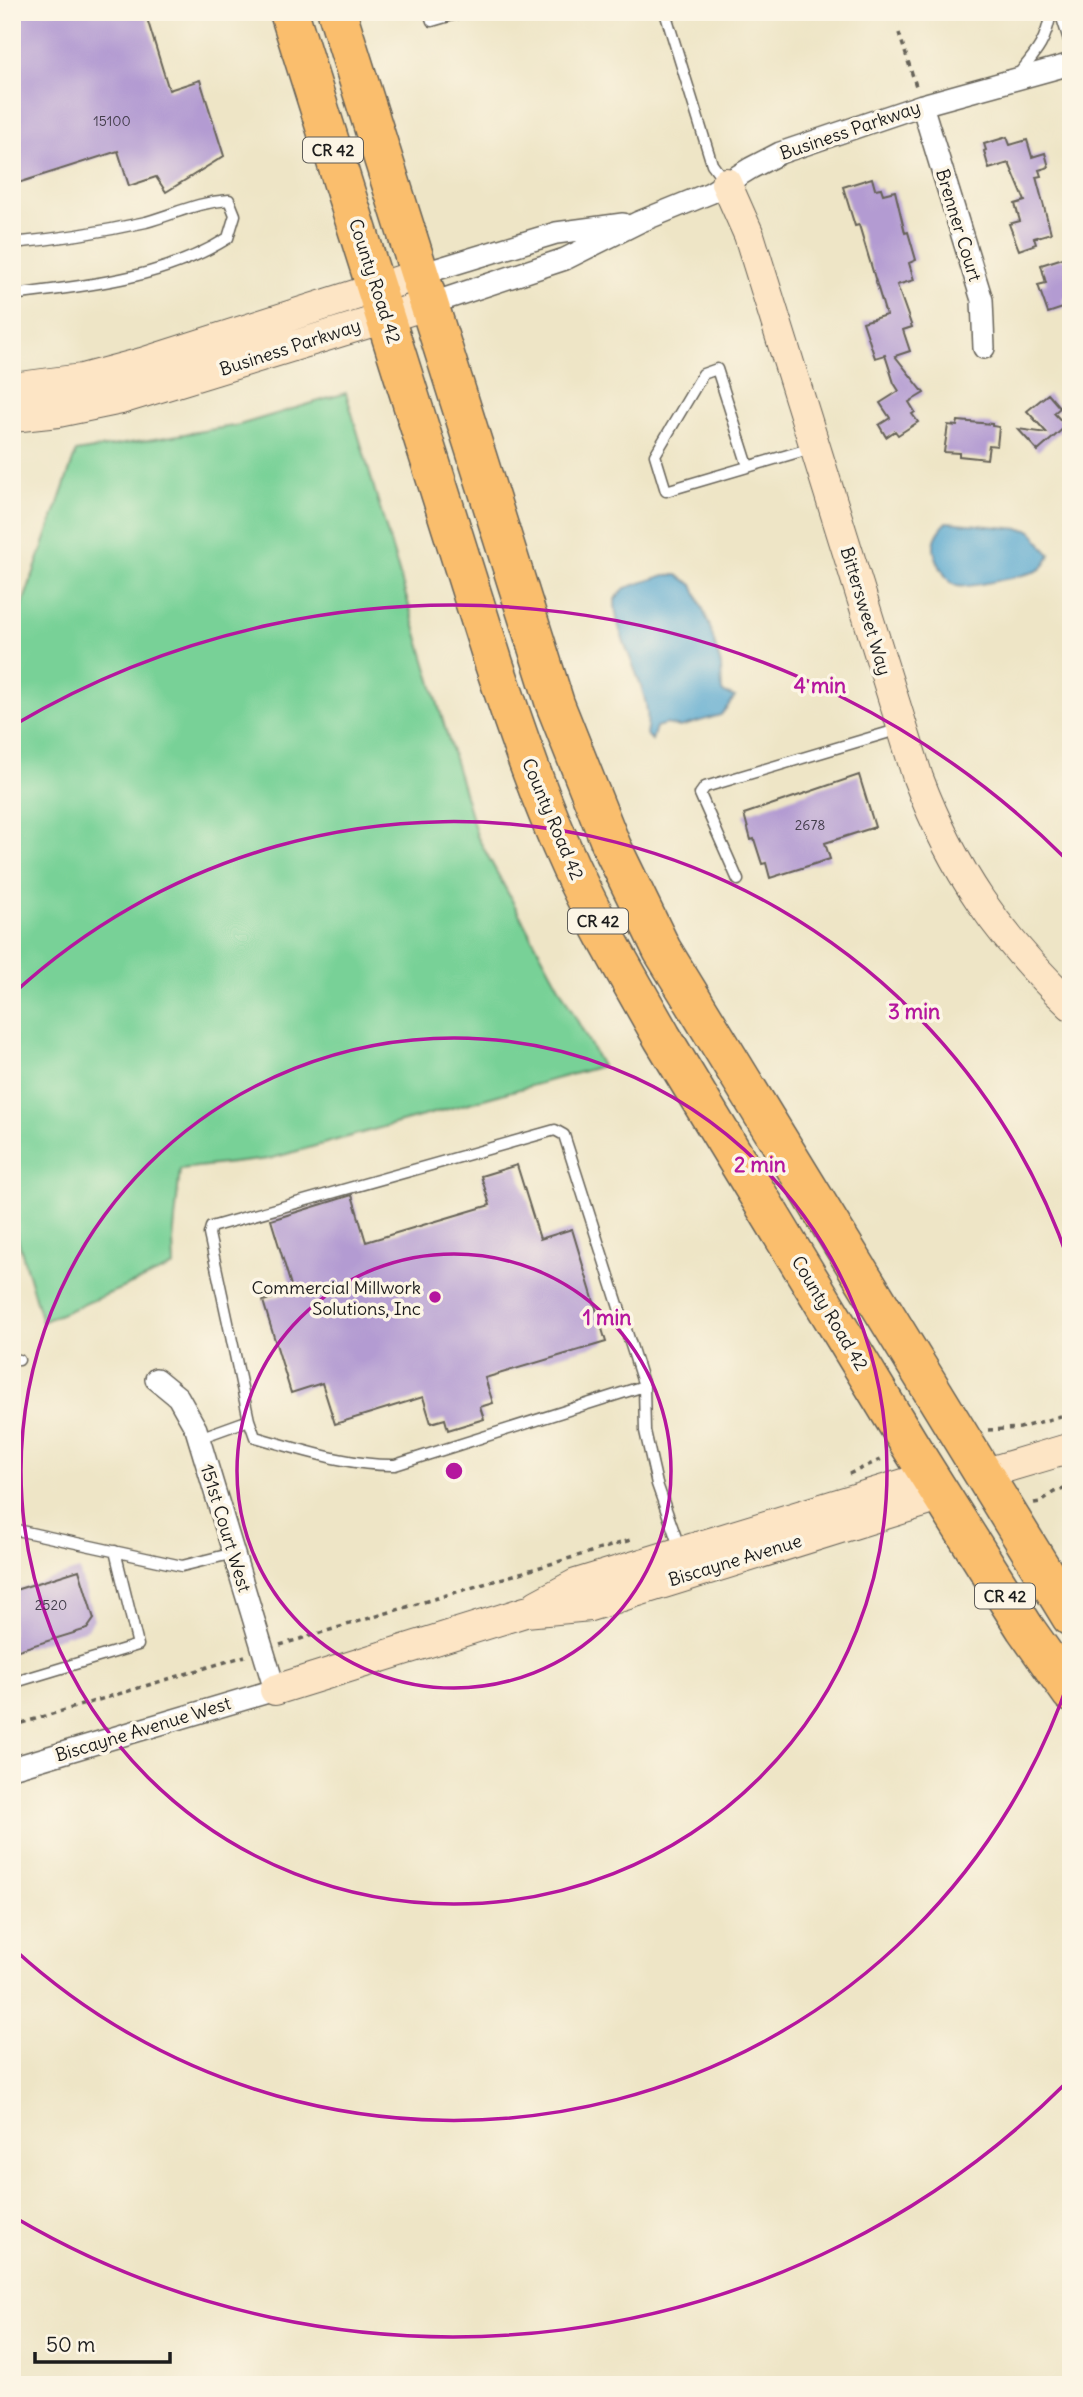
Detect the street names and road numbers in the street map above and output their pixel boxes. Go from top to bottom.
street label: Business Parkway [777,95,923,165]
road number: CR 42 [303,138,363,162]
street label: Brenner Court [931,166,987,284]
street label: County Road 42 [344,216,406,346]
street label: Business Parkway [217,313,363,381]
street label: Bittersweet Way [836,544,896,678]
street label: County Road 42 [517,755,589,883]
road number: CR 42 [568,909,628,934]
street label: County Road 42 [787,1251,873,1375]
street label: 151st Court West [196,1461,256,1595]
street label: Biscayne Avenue [666,1529,804,1591]
road number: CR 42 [975,1584,1035,1608]
street label: Biscayne Avenue West [53,1691,233,1767]

